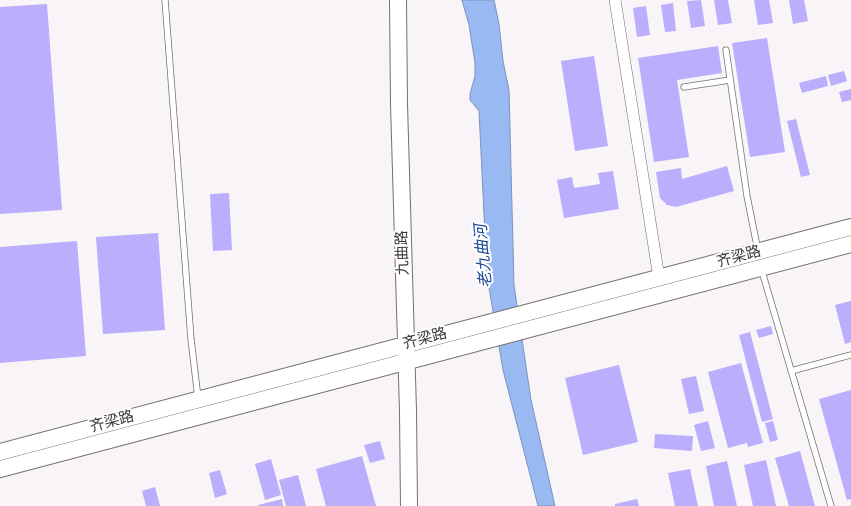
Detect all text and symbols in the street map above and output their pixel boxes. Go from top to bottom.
water label: 老九曲河 [472,223,496,289]
street label: 九曲路 [393,230,413,276]
street label: 齐梁路 [715,242,763,272]
street label: 齐梁路 [401,324,449,354]
street label: 齐梁路 [88,407,136,437]

